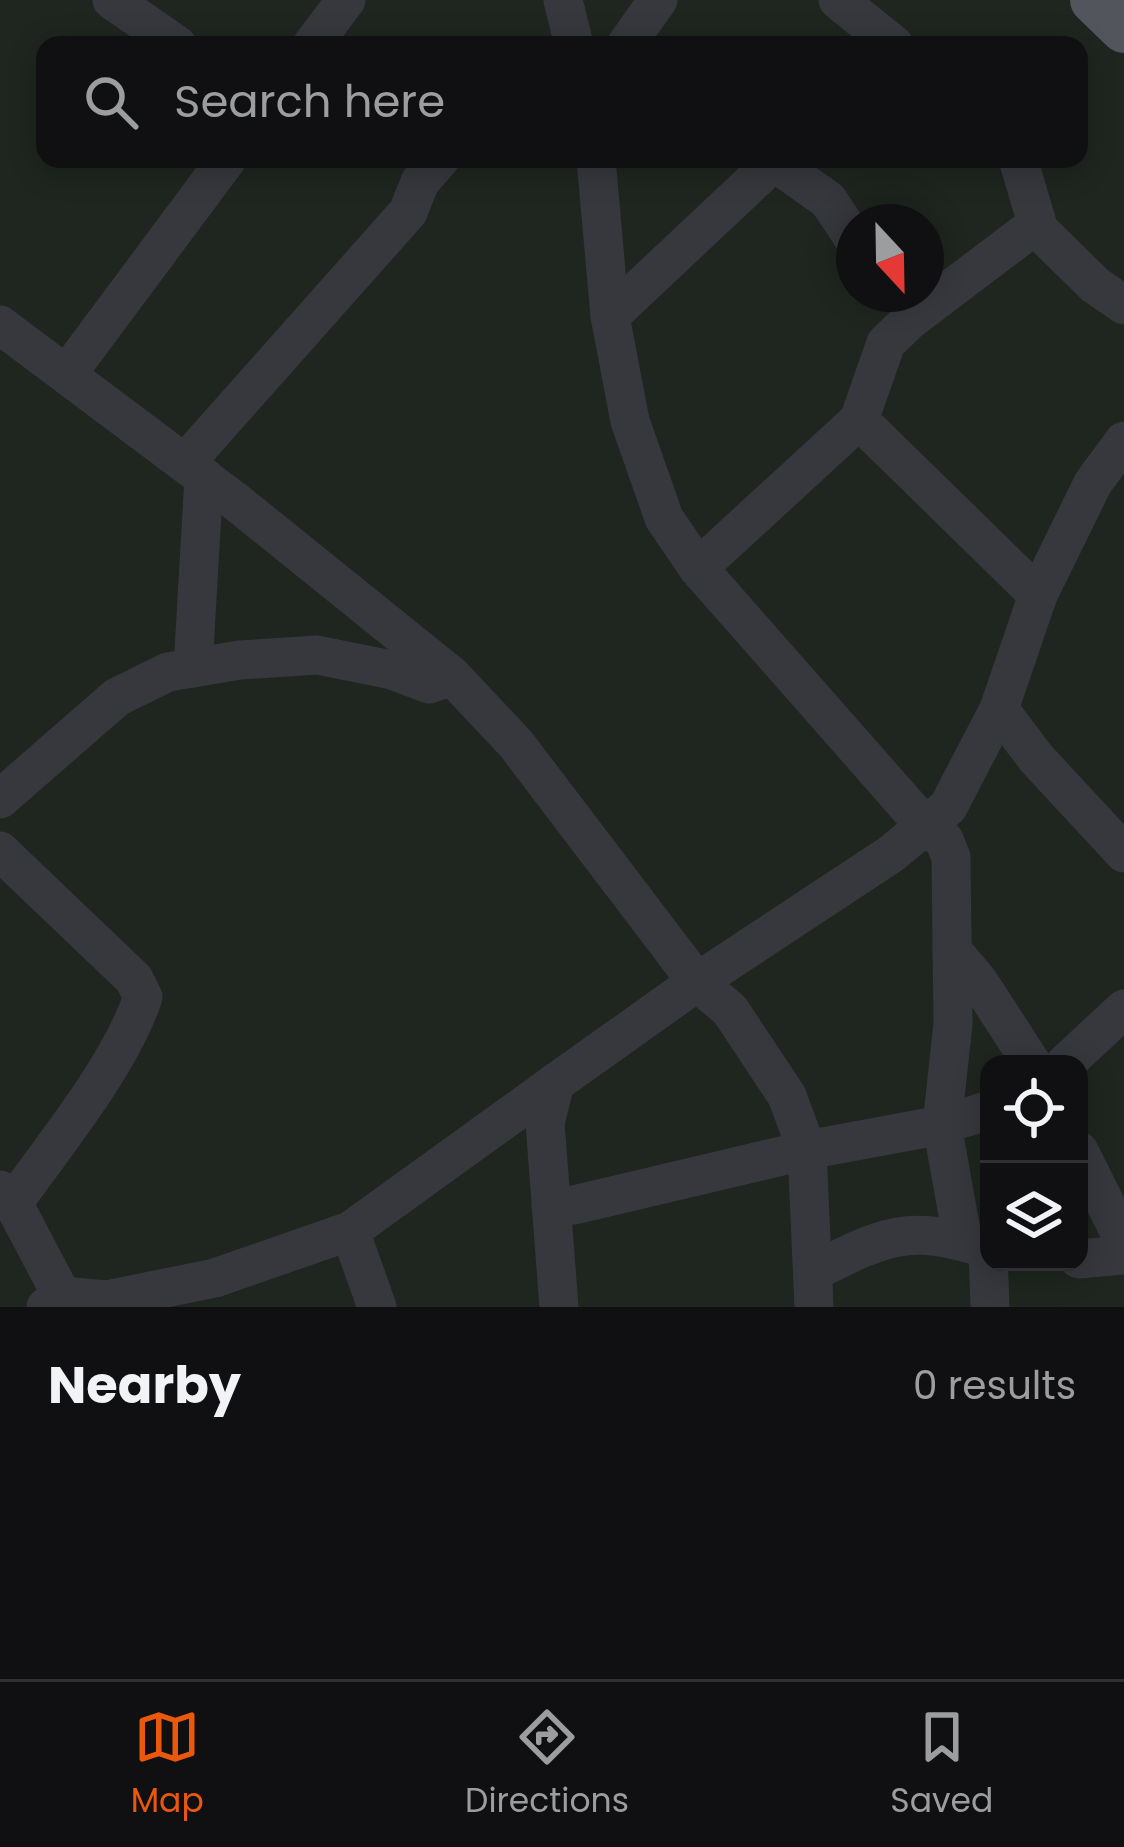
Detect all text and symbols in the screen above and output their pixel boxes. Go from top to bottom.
search box [36,36,1088,168]
icon: search [78,69,144,135]
text: Search here [174,70,445,133]
north arrow [836,204,944,312]
map controls [980,1055,1088,1271]
button: locate [980,1055,1088,1163]
button: layers [980,1163,1088,1271]
text: Nearby [48,1349,241,1421]
text: 0 results [913,1358,1076,1413]
tab: Map [131,1704,204,1826]
tab: Directions [465,1704,629,1826]
tab: Saved [890,1704,993,1826]

